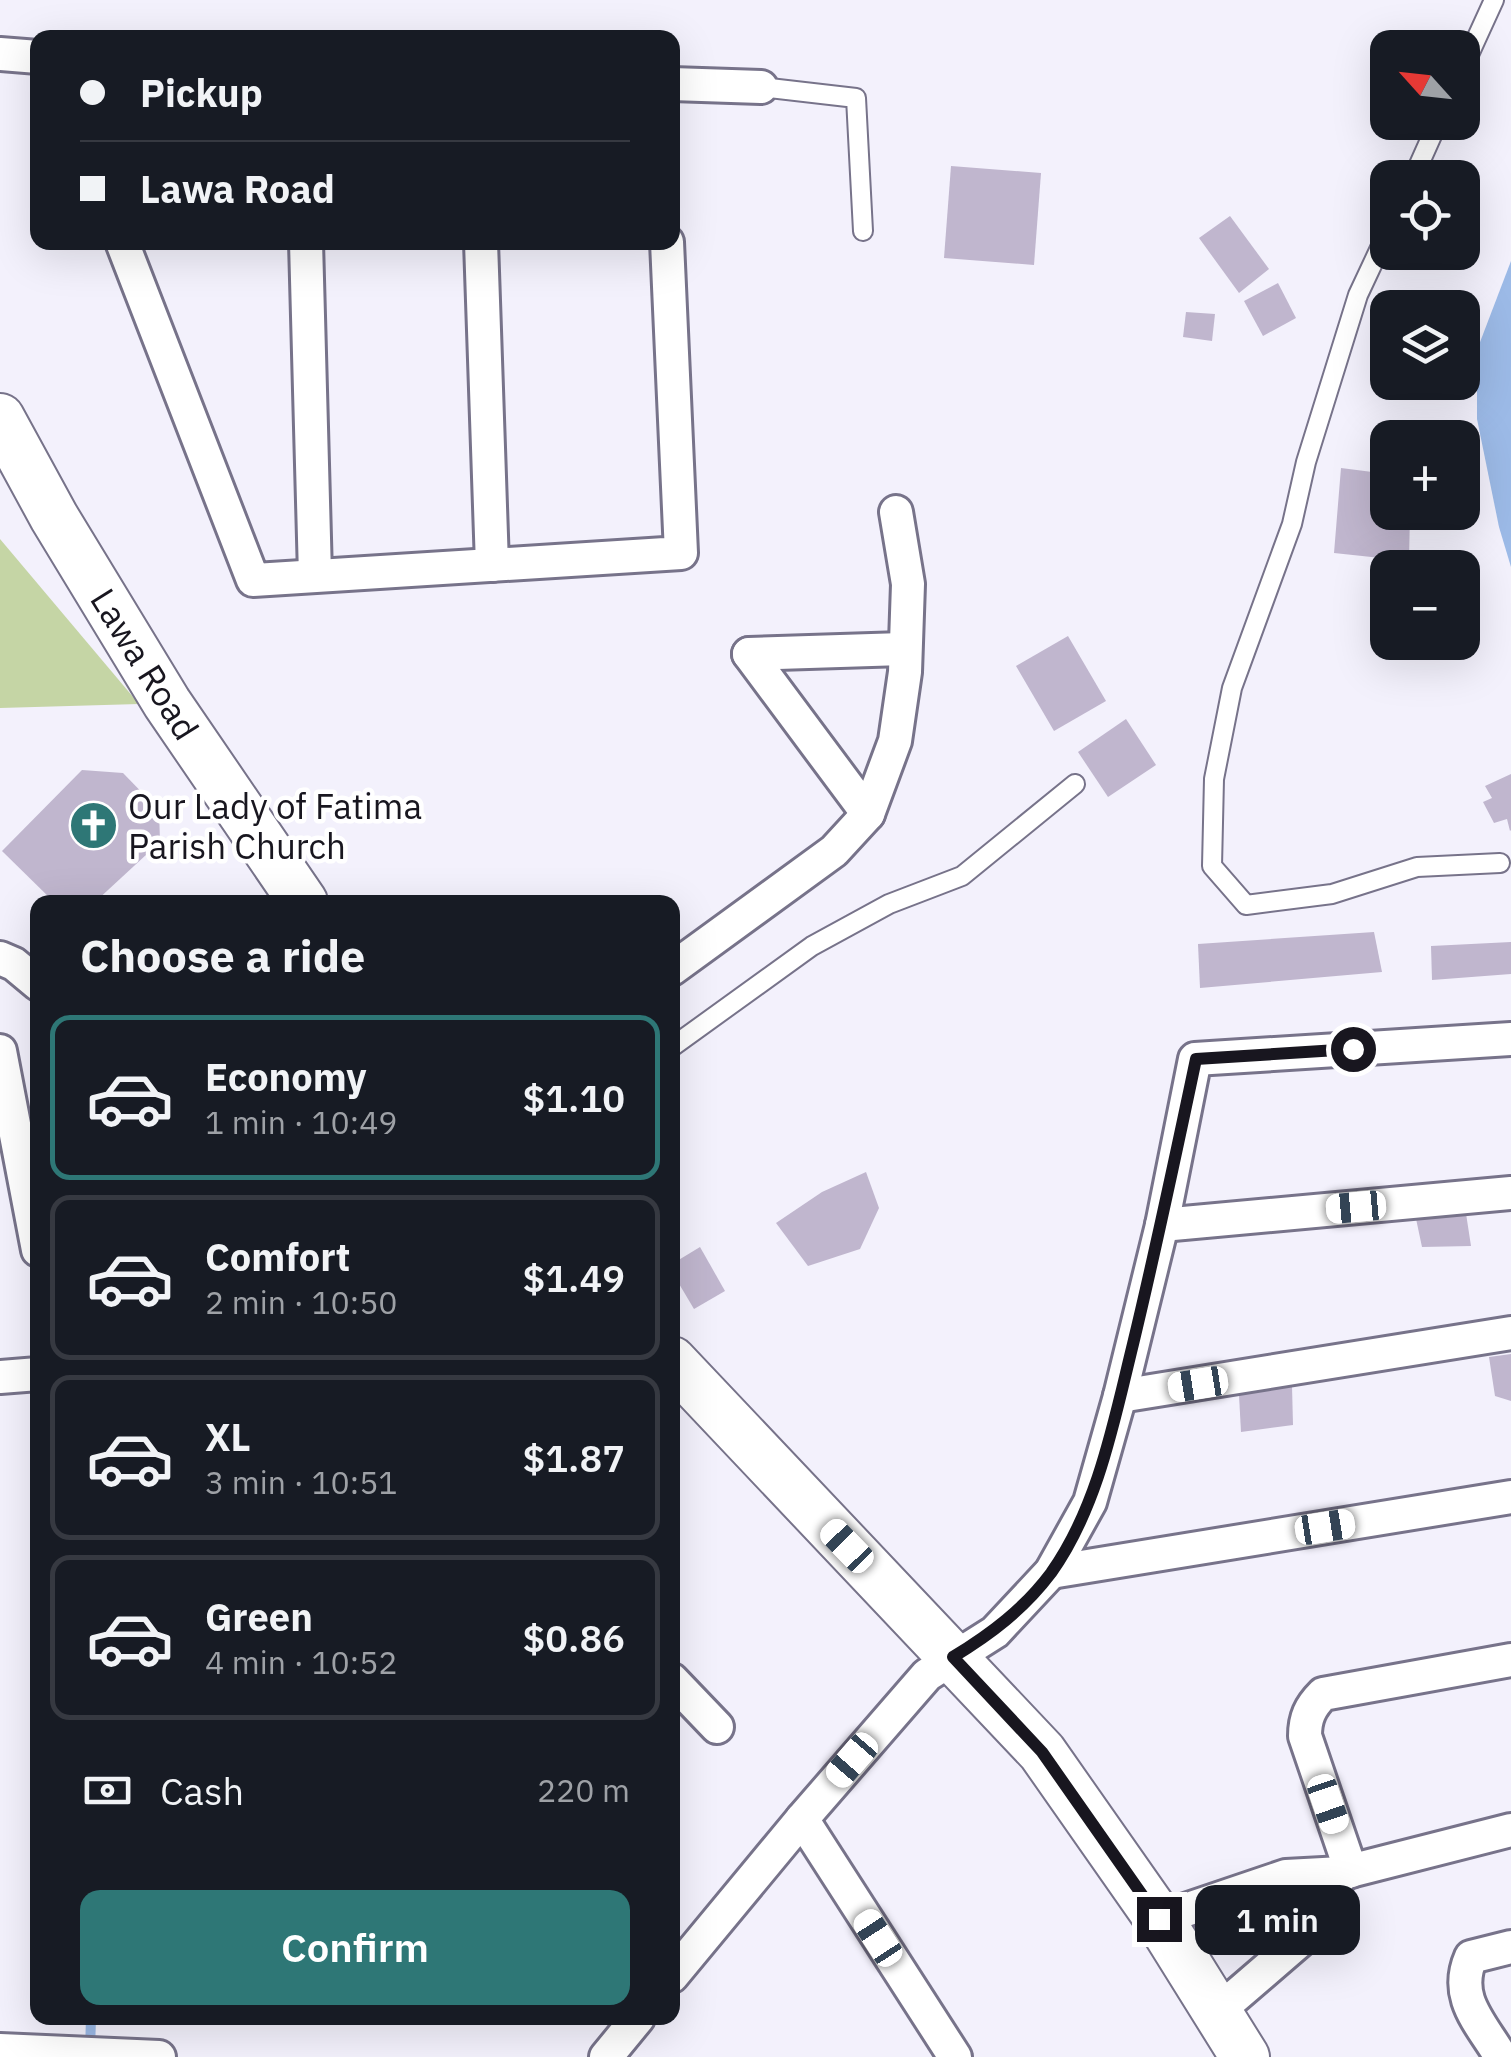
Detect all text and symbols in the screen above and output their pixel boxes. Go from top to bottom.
north arrow [1370,30,1480,140]
map controls [1370,30,1480,660]
text: Pickup [140,68,263,117]
button: locate [1370,160,1480,270]
text: Lawa Road [140,164,335,213]
button: layers [1370,290,1480,400]
button: + [1370,420,1480,530]
button: − [1370,550,1480,660]
street label: Lawa Road [80,580,210,748]
place label: Our Lady of Fatima Parish Church [128,783,422,869]
church icon: Our Lady of Fatima Parish Church [67,800,119,852]
text: Choose a ride [80,926,365,984]
route start [1331,1027,1376,1072]
text: Economy [205,1052,367,1101]
icon: car [85,1053,175,1143]
text: $1.10 [522,1073,625,1122]
text: 1 min · 10:49 [205,1101,398,1143]
car [1325,1189,1387,1225]
text: Comfort [205,1232,350,1281]
icon: car [85,1233,175,1323]
text: $1.49 [522,1253,625,1302]
text: 2 min · 10:50 [205,1281,398,1323]
car [1166,1364,1230,1404]
text: XL [205,1412,251,1461]
icon: car [85,1413,175,1503]
text: $1.87 [522,1433,625,1482]
text: 3 min · 10:51 [205,1461,398,1503]
car [1293,1507,1357,1547]
car [815,1514,879,1578]
text: Green [205,1592,313,1641]
icon: car [85,1593,175,1683]
text: $0.86 [522,1613,625,1662]
text: 4 min · 10:52 [205,1641,398,1683]
car [821,1728,883,1792]
icon: cash [80,1763,135,1818]
text: Cash [160,1766,244,1815]
text: 220 m [537,1769,630,1811]
car [1304,1771,1352,1837]
callout: 1 min [1194,1884,1359,1954]
button: Confirm [80,1890,630,2005]
route end [1137,1897,1182,1942]
text: 1 min [1236,1899,1319,1941]
car [849,1905,907,1971]

